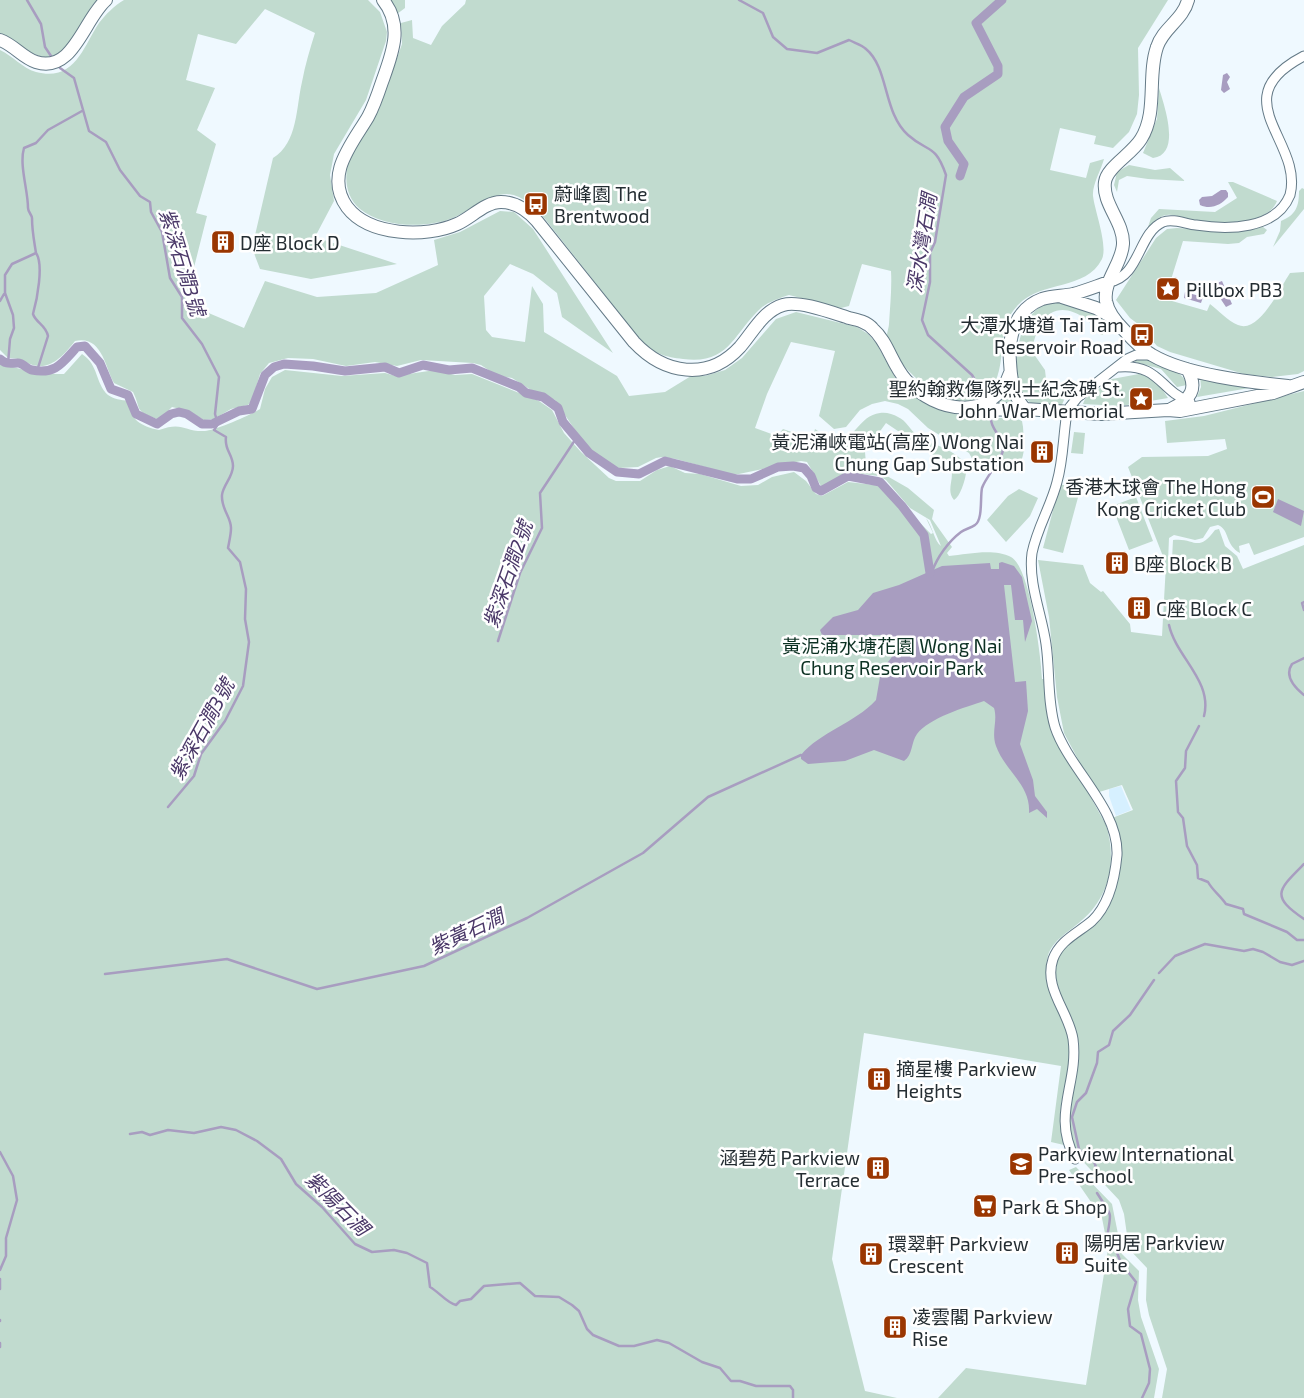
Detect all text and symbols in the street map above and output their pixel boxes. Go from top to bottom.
place label: 蔚峰園 The Brentwood [554,182,650,227]
water label: 深水灣石澗 [901,189,941,294]
bus stop icon: 蔚峰園 The Brentwood [523,191,549,217]
water label: 紫深石澗3號 [155,205,212,321]
building icon: D座 Block D [210,229,236,255]
place label: D座 Block D [240,231,340,254]
place icon: Pillbox PB3 [1155,276,1181,302]
place label: Pillbox PB3 [1186,278,1282,301]
place label: 大潭水塘道 Tai Tam Reservoir Road [960,313,1124,358]
bus stop icon: 大潭水塘道 Tai Tam Reservoir Road [1129,322,1155,348]
place label: 聖約翰救傷隊烈士紀念碑 St. John War Memorial [889,377,1124,422]
place icon: 聖約翰救傷隊烈士紀念碑 St. John War Memorial [1128,386,1154,412]
place label: 黃泥涌峽電站(高座) Wong Nai Chung Gap Substation [771,430,1024,475]
building icon: 黃泥涌峽電站(高座) Wong Nai Chung Gap Substation [1029,439,1055,465]
place label: 香港木球會 The Hong Kong Cricket Club [1065,475,1246,520]
sports icon: 香港木球會 The Hong Kong Cricket Club [1250,484,1276,510]
water label: 紫深石澗2號 [478,515,537,630]
building icon: B座 Block B [1104,550,1130,576]
place label: B座 Block B [1134,552,1232,575]
building icon: C座 Block C [1126,595,1152,621]
place label: C座 Block C [1156,597,1252,620]
park label: 黃泥涌水塘花園 Wong Nai Chung Reservoir Park [782,634,1002,679]
water label: 紫深石澗3號 [164,672,240,783]
water label: 紫黃石澗 [425,902,510,959]
place label: 摘星樓 Parkview Heights [896,1057,1037,1102]
building icon: 摘星樓 Parkview Heights [866,1066,892,1092]
place label: Parkview International Pre-school [1038,1142,1234,1187]
place label: 涵碧苑 Parkview Terrace [719,1146,860,1191]
school or university icon: Parkview International Pre-school [1008,1151,1034,1177]
building icon: 涵碧苑 Parkview Terrace [865,1155,891,1181]
water label: 紫陽石澗 [301,1166,377,1242]
supermarket icon: Park & Shop [972,1193,998,1219]
place label: Park & Shop [1002,1195,1107,1218]
place label: 陽明居 Parkview Suite [1084,1231,1225,1276]
place label: 環翠軒 Parkview Crescent [888,1232,1029,1277]
building icon: 陽明居 Parkview Suite [1054,1240,1080,1266]
building icon: 環翠軒 Parkview Crescent [858,1241,884,1267]
place label: 凌雲閣 Parkview Rise [912,1305,1053,1350]
building icon: 凌雲閣 Parkview Rise [882,1314,908,1340]

